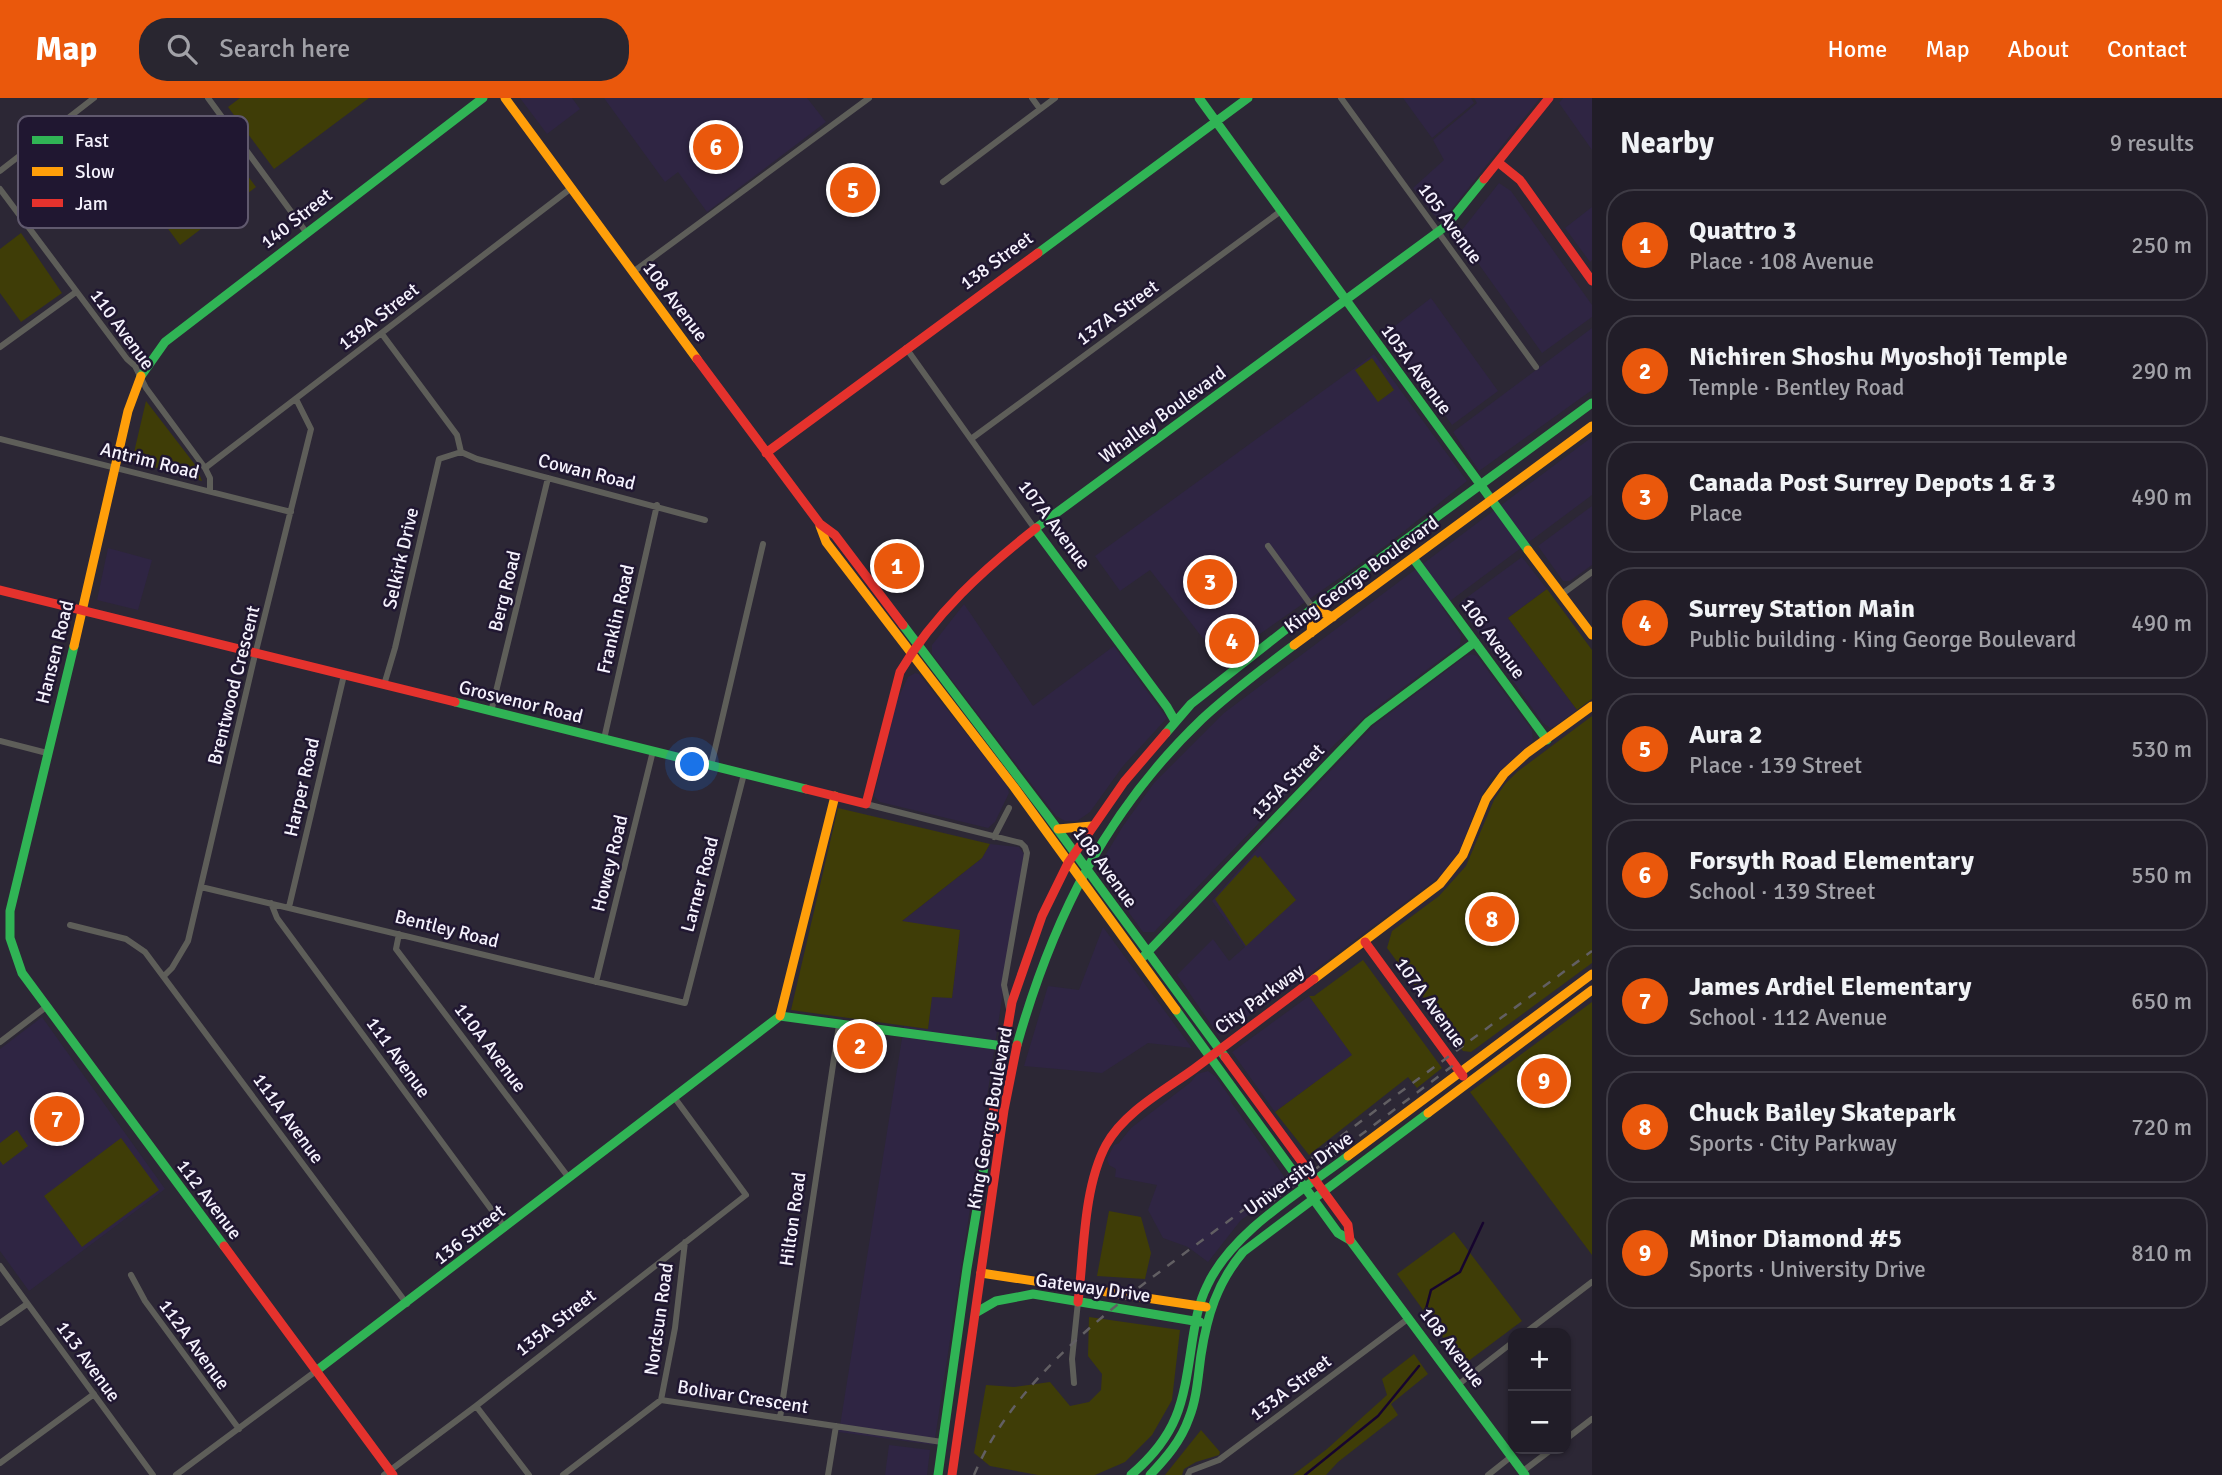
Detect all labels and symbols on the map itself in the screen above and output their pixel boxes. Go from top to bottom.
legend [18,116,248,228]
pin: 6 [693,121,739,173]
text: Fast [75,129,109,153]
text: Slow [75,160,115,184]
pin: 5 [830,164,876,216]
street label: 105 Avenue [1413,178,1488,269]
street label: 140 Street [256,183,338,254]
text: Jam [75,192,108,216]
street label: 138 Street [955,226,1038,295]
street label: 108 Avenue [637,257,713,347]
street label: 137A Street [1072,275,1164,351]
street label: 139A Street [333,278,424,356]
street label: 110 Avenue [85,284,160,375]
street label: 105A Avenue [1375,320,1457,420]
street label: Whalley Boulevard [1095,361,1231,469]
street label: Antrim Road [98,437,202,485]
street label: Cowan Road [536,448,638,496]
street label: 107A Avenue [1013,475,1096,574]
street label: Selkirk Drive [378,505,424,611]
street label: King George Boulevard [1280,511,1443,639]
pin: 1 [874,540,920,592]
street label: Berg Road [483,548,527,634]
pin: 3 [1187,556,1233,608]
street label: Franklin Road [592,562,640,676]
street label: 106 Avenue [1456,593,1531,684]
street label: Hansen Road [31,598,79,707]
street label: Brentwood Crescent [203,603,265,767]
pin: 4 [1209,615,1255,667]
street label: Grosvenor Road [456,675,585,729]
street label: Harper Road [279,735,325,839]
street label: 135A Street [1246,739,1330,825]
your location [675,747,709,781]
street label: Howey Road [586,812,634,914]
street label: 108 Avenue [1068,822,1143,913]
street label: Larner Road [676,834,724,935]
pin: 8 [1469,893,1515,945]
street label: Bentley Road [392,904,501,953]
street label: 107A Avenue [1389,953,1471,1053]
street label: City Parkway [1210,958,1309,1039]
street label: 110A Avenue [449,998,532,1097]
street label: 111 Avenue [361,1012,436,1103]
pin: 2 [837,1020,883,1072]
street label: King George Boulevard [962,1025,1018,1211]
pin: 9 [1521,1055,1567,1107]
street label: 111A Avenue [247,1069,329,1169]
pin: 7 [34,1093,80,1145]
street label: University Drive [1240,1126,1358,1221]
street label: 112 Avenue [171,1155,247,1245]
street label: Hilton Road [775,1171,811,1268]
street label: 136 Street [429,1199,511,1270]
street label: Nordsun Road [639,1261,679,1377]
street label: Gateway Drive [1034,1268,1152,1308]
street label: 135A Street [510,1284,601,1362]
street label: 112A Avenue [153,1295,235,1395]
street label: 108 Avenue [1414,1303,1490,1393]
street label: 113 Avenue [51,1316,126,1407]
street label: 133A Street [1245,1349,1336,1426]
street label: Bolivar Crescent [675,1375,811,1419]

